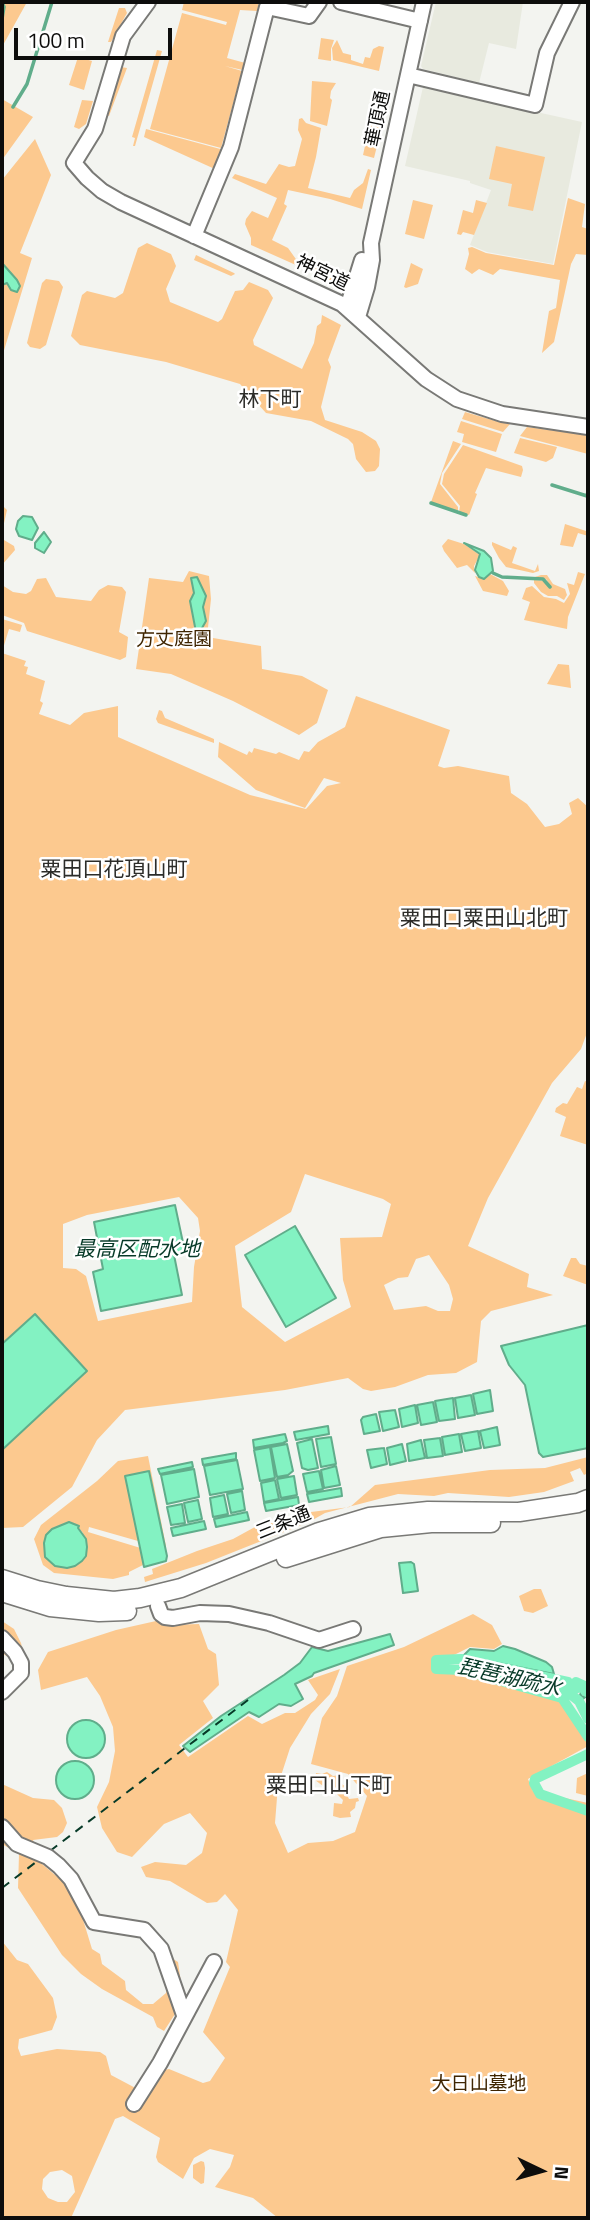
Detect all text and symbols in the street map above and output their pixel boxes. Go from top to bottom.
scale bar [18,14,175,58]
text: 100 m [27,24,84,56]
street label: 華頂通 [362,89,396,149]
street label: 神宮道 [291,251,353,297]
district label: 林下町 [239,388,301,414]
park label: 方丈庭園 [136,629,212,651]
district label: 粟田口花頂山町 [41,858,187,884]
district label: 粟田口粟田山北町 [400,907,568,933]
water label: 最高区配水地 [74,1238,200,1264]
street label: 三条通 [253,1503,315,1545]
water label: 琵琶湖疏水 [455,1655,563,1703]
district label: 粟田口山下町 [266,1774,392,1800]
park label: 大日山墓地 [432,2074,526,2096]
north arrow [506,2136,576,2206]
text: N [547,2165,577,2181]

